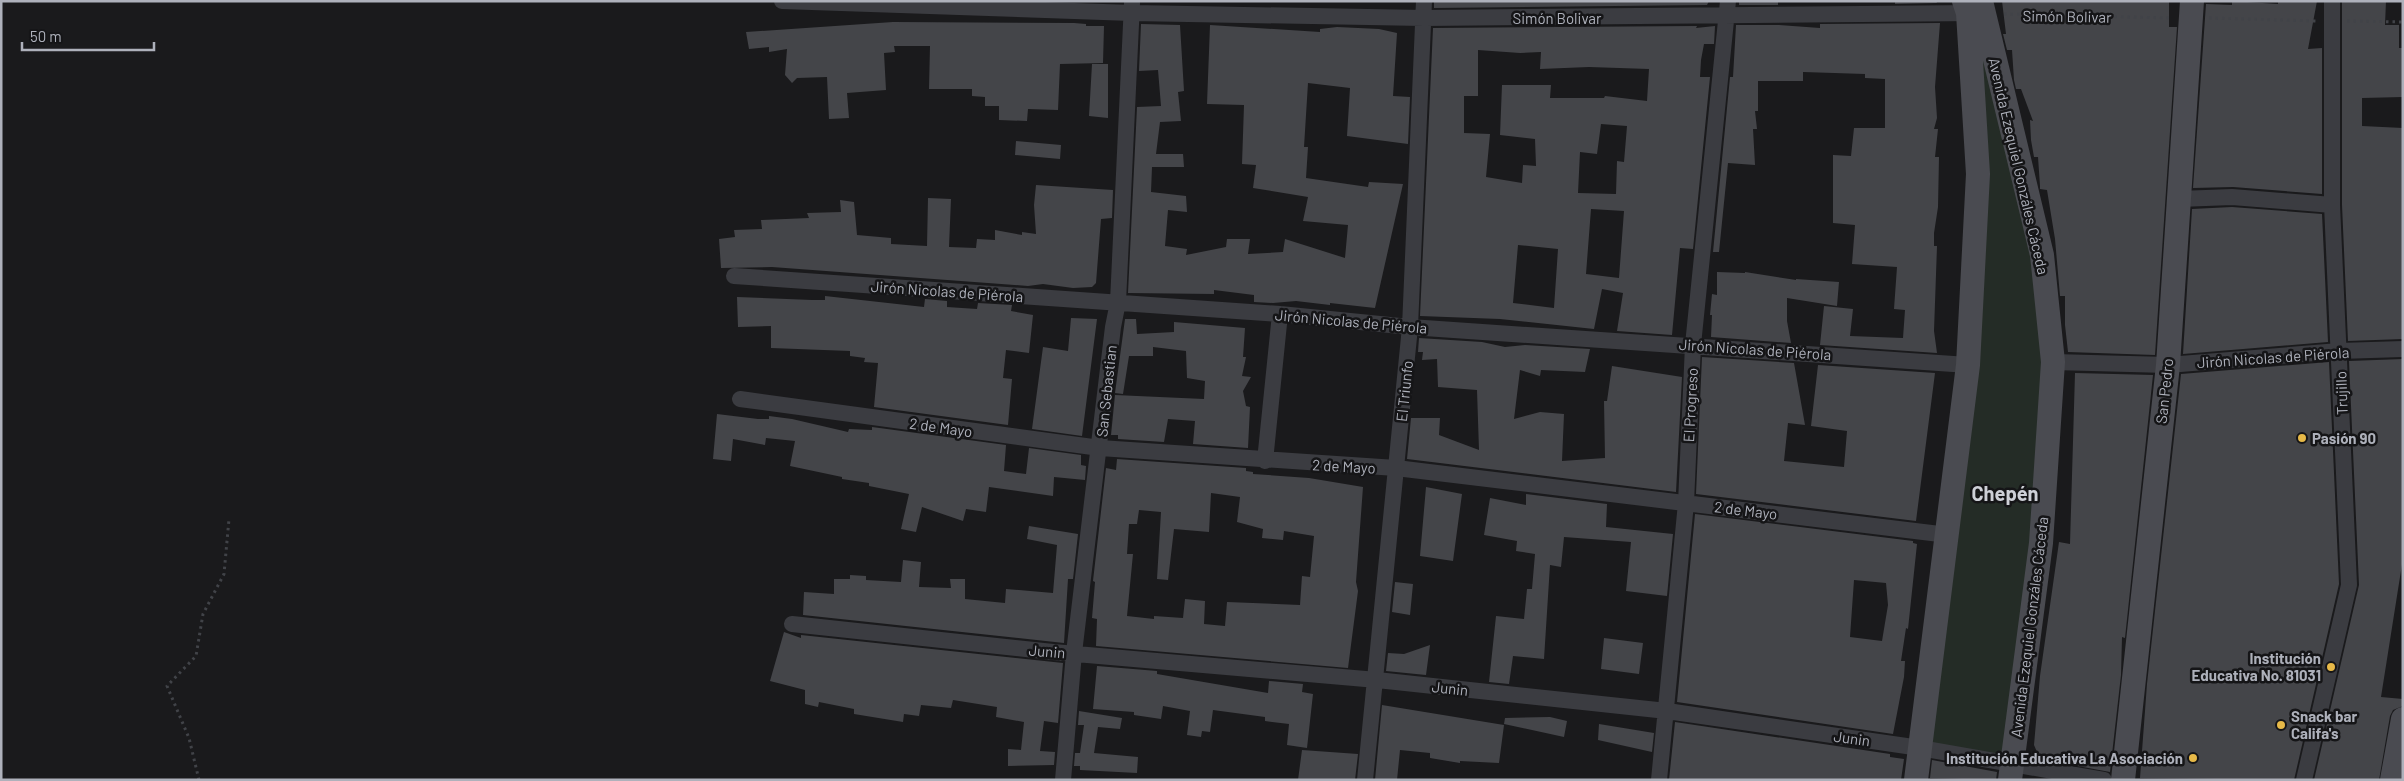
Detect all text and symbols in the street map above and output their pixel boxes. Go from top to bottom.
street label: Simón Bolivar [2022,6,2112,26]
street label: Simón Bolivar [1513,9,1602,27]
scale bar [22,20,155,52]
text: 50 m [30,27,62,45]
street label: Avenida Ezequiel Gonzáles Cáceda [1985,56,2053,276]
street label: Jirón Nicolas de Piérola [870,277,1024,305]
street label: Jirón Nicolas de Piérola [1274,305,1428,337]
street label: Jirón Nicolas de Piérola [1678,335,1832,363]
street label: Jirón Nicolas de Piérola [2196,343,2350,371]
street label: San Sebastian [1092,344,1120,438]
street label: San Pedro [2152,357,2176,425]
street label: El Triunfo [1392,359,1416,423]
street label: El Progreso [1679,367,1701,443]
street label: Trujillo [2331,371,2351,415]
street label: 2 de Mayo [908,414,974,440]
place label: Pasión 90 [2312,429,2376,447]
marker: Pasión 90 [2296,432,2308,444]
street label: 2 de Mayo [1312,455,1376,477]
district label: Chepén [1971,481,2039,505]
street label: 2 de Mayo [1713,497,1779,523]
street label: Avenida Ezequiel Gonzáles Cáceda [2007,516,2051,738]
street label: Junin [1028,640,1066,662]
place label: Institución Educativa No. 81031 [2192,649,2321,684]
marker: Institución Educativa No. 81031 [2325,661,2337,673]
street label: Junin [1431,677,1469,699]
place label: Snack bar Califa's [2291,707,2358,742]
marker: Snack bar Califa's [2275,719,2287,731]
street label: Junin [1833,727,1871,749]
place label: Institución Educativa La Asociación [1946,749,2183,767]
marker: Institución Educativa La Asociación [2187,752,2199,764]

